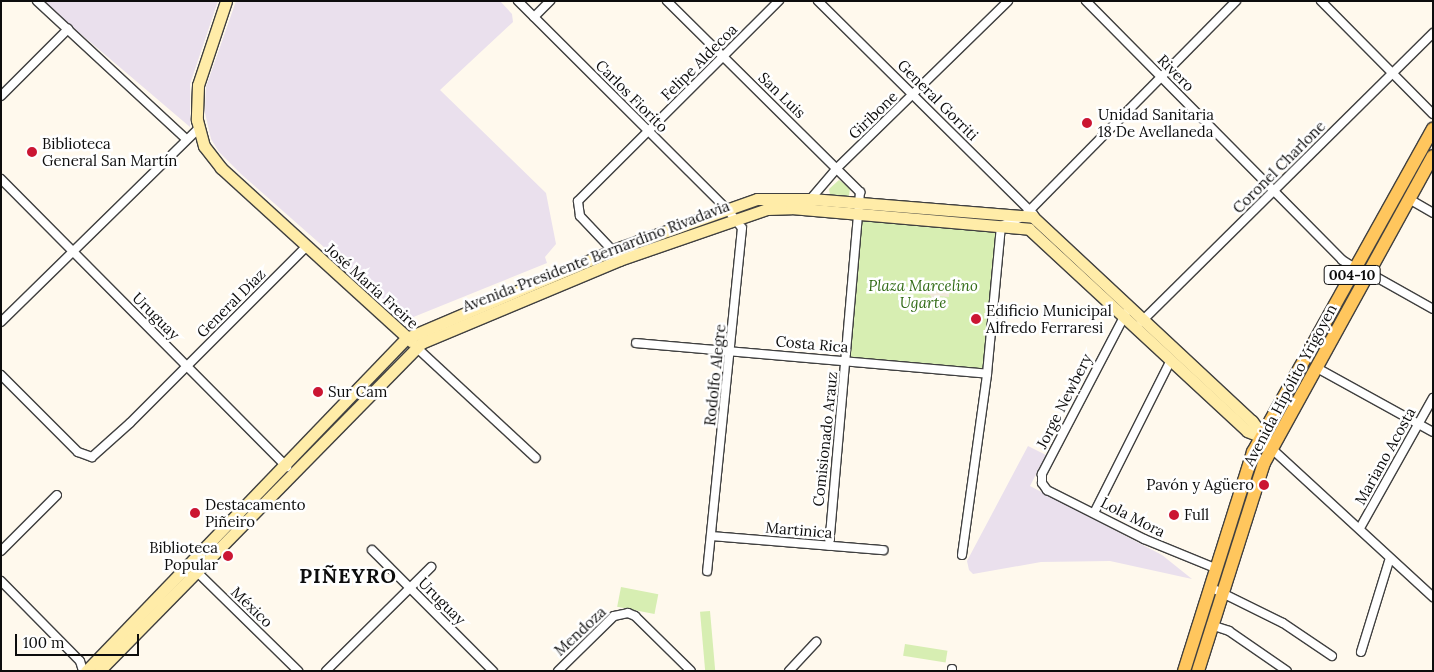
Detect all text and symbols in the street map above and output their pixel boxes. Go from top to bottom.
street label: Felipe Aldecoa [657,20,741,104]
street label: Rivero [1154,51,1198,95]
street label: Carlos Fiorito [592,56,672,136]
street label: General Gorriti [894,56,982,144]
street label: San Luis [755,68,809,122]
street label: Giribone [845,87,901,143]
place label: Unidad Sanitaria 18 De Avellaneda [1098,105,1214,140]
marker: Unidad Sanitaria 18 De Avellaneda [1080,116,1094,130]
street label: Coronel Charlone [1229,117,1329,217]
place label: Biblioteca General San Martín [42,134,177,169]
marker: Biblioteca General San Martín [26,146,38,158]
street label: Avenida Presidente Bernardino Rivadavia [460,197,732,315]
street label: José María Freire [322,240,422,332]
road number: 004-10 [1323,264,1381,286]
street label: General Díaz [193,265,269,341]
park label: Plaza Marcelino Ugarte [868,276,978,311]
street label: Uruguay [129,289,183,343]
place label: Edificio Municipal Alfredo Ferraresi [986,301,1112,336]
street label: Avenida Hipólito Yrigoyen [1240,301,1340,469]
marker: Edificio Municipal Alfredo Ferraresi [970,313,982,325]
street label: Rodolfo Alegre [701,323,729,427]
street label: Costa Rica [775,332,849,356]
street label: Jorge Newbery [1032,351,1096,451]
street label: Comisionado Arauz [809,371,841,507]
place label: Sur Cam [328,383,387,401]
marker: Sur Cam [312,386,324,398]
street label: Mariano Acosta [1351,404,1419,508]
place label: Pavón y Agüero [1146,476,1254,494]
marker: Pavón y Agüero [1258,479,1270,491]
street label: Lola Mora [1098,493,1168,541]
place label: Destacamento Piñeiro [205,495,306,530]
place label: Full [1184,506,1209,524]
marker: Destacamento Piñeiro [189,507,201,519]
marker: Full [1168,509,1180,521]
street label: Martinica [765,518,833,542]
place label: Biblioteca Popular [149,538,218,573]
marker: Biblioteca Popular [222,550,234,562]
district label: PIÑEYRO [298,563,398,587]
street label: Uruguay [415,574,469,628]
street label: México [228,583,276,631]
street label: Mendoza [550,603,610,659]
scale bar [18,624,141,656]
text: 100 m [23,633,64,652]

